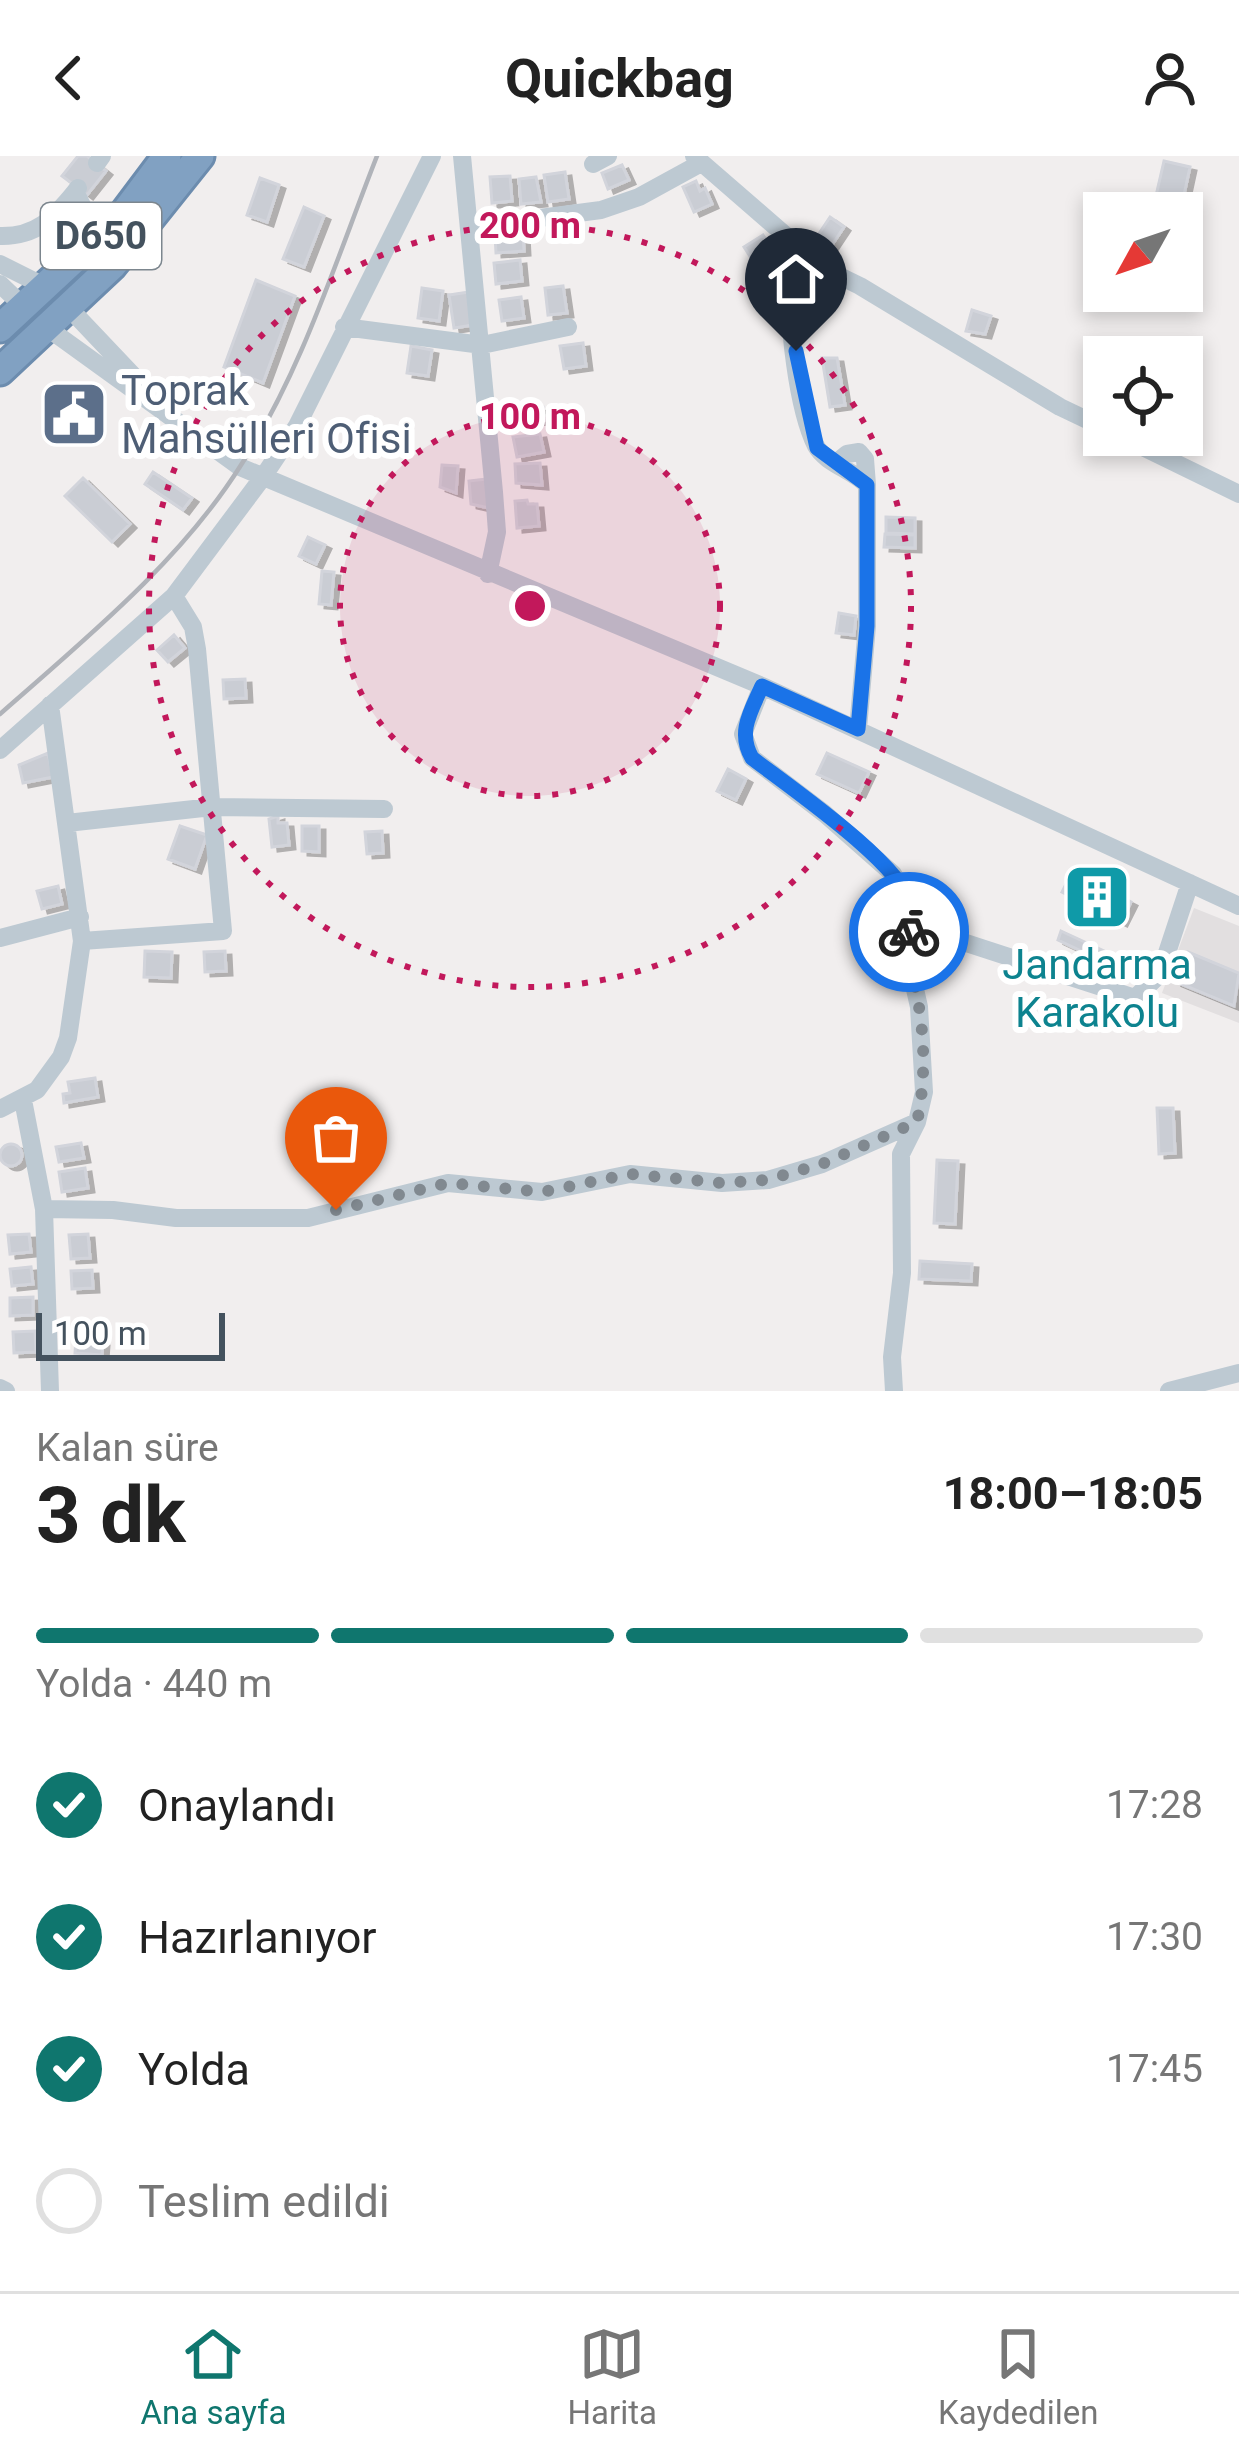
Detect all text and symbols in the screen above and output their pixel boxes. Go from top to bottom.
icon: back [36,45,102,111]
icon: person [1137,45,1203,111]
text: Quickbag [505,47,734,110]
north arrow [1083,192,1203,312]
map controls [1083,192,1203,456]
road number: D650 [41,203,161,269]
text: 200 m [479,205,581,247]
pin [745,228,847,351]
icon: home [763,246,829,312]
button: locate [1083,336,1203,456]
place label: Toprak Mahsülleri Ofisi [121,366,412,463]
public building icon: Toprak Mahsülleri Ofisi [39,379,109,449]
text: 100 m [479,396,581,438]
centre of rings [509,585,551,627]
building icon: Jandarma Karakolu [1062,862,1132,932]
courier [849,872,969,992]
icon: bike [876,899,942,965]
place label: Jandarma Karakolu [1002,940,1192,1037]
pin [285,1087,387,1210]
icon: bag [303,1105,369,1171]
scale bar [36,1307,225,1360]
text: 100 m [54,1314,147,1353]
text: Kalan süre [36,1425,219,1471]
text: 18:00–18:05 [943,1467,1203,1520]
text: 3 dk [36,1470,186,1561]
text: Yolda · 440 m [36,1661,272,1707]
icon: check [36,1772,102,1838]
text: Onaylandı [138,1779,336,1832]
text: 17:28 [1106,1782,1203,1828]
icon: check [36,1904,102,1970]
text: Hazırlanıyor [138,1911,377,1964]
text: 17:30 [1106,1914,1203,1960]
icon: check [36,2036,102,2102]
text: Yolda [138,2043,250,2096]
text: 17:45 [1106,2046,1203,2092]
text: Teslim edildi [138,2175,390,2228]
tab: Ana sayfa [141,2321,286,2432]
tab: Harita [568,2321,657,2432]
tab: Kaydedilen [938,2321,1098,2432]

